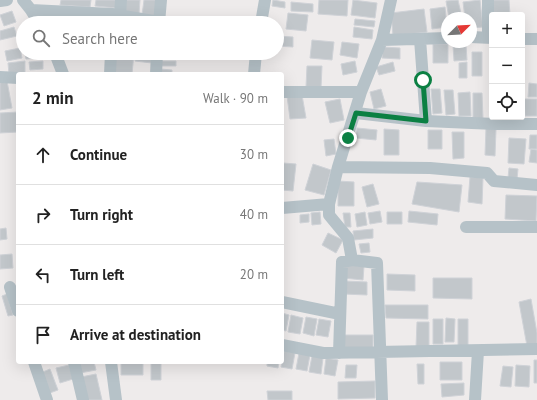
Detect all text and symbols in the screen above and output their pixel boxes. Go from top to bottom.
north arrow [441,12,477,48]
map controls [489,12,525,120]
button: + [489,12,525,48]
search box [16,16,284,60]
icon: search [30,27,52,49]
text: Search here [62,29,138,48]
button: − [489,48,525,84]
route start [414,71,432,89]
button: locate [489,84,525,120]
text: 2 min [32,87,73,109]
text: Walk · 90 m [203,90,268,107]
route end [339,129,357,147]
icon: ahead [32,144,54,166]
text: Continue [70,145,127,164]
text: 30 m [240,146,268,163]
icon: right [32,204,54,226]
text: Turn right [70,205,133,224]
text: 40 m [240,206,268,223]
icon: left [32,264,54,286]
text: Turn left [70,265,124,284]
text: 20 m [240,266,268,283]
icon: arrive [32,324,54,346]
text: Arrive at destination [70,325,201,344]

